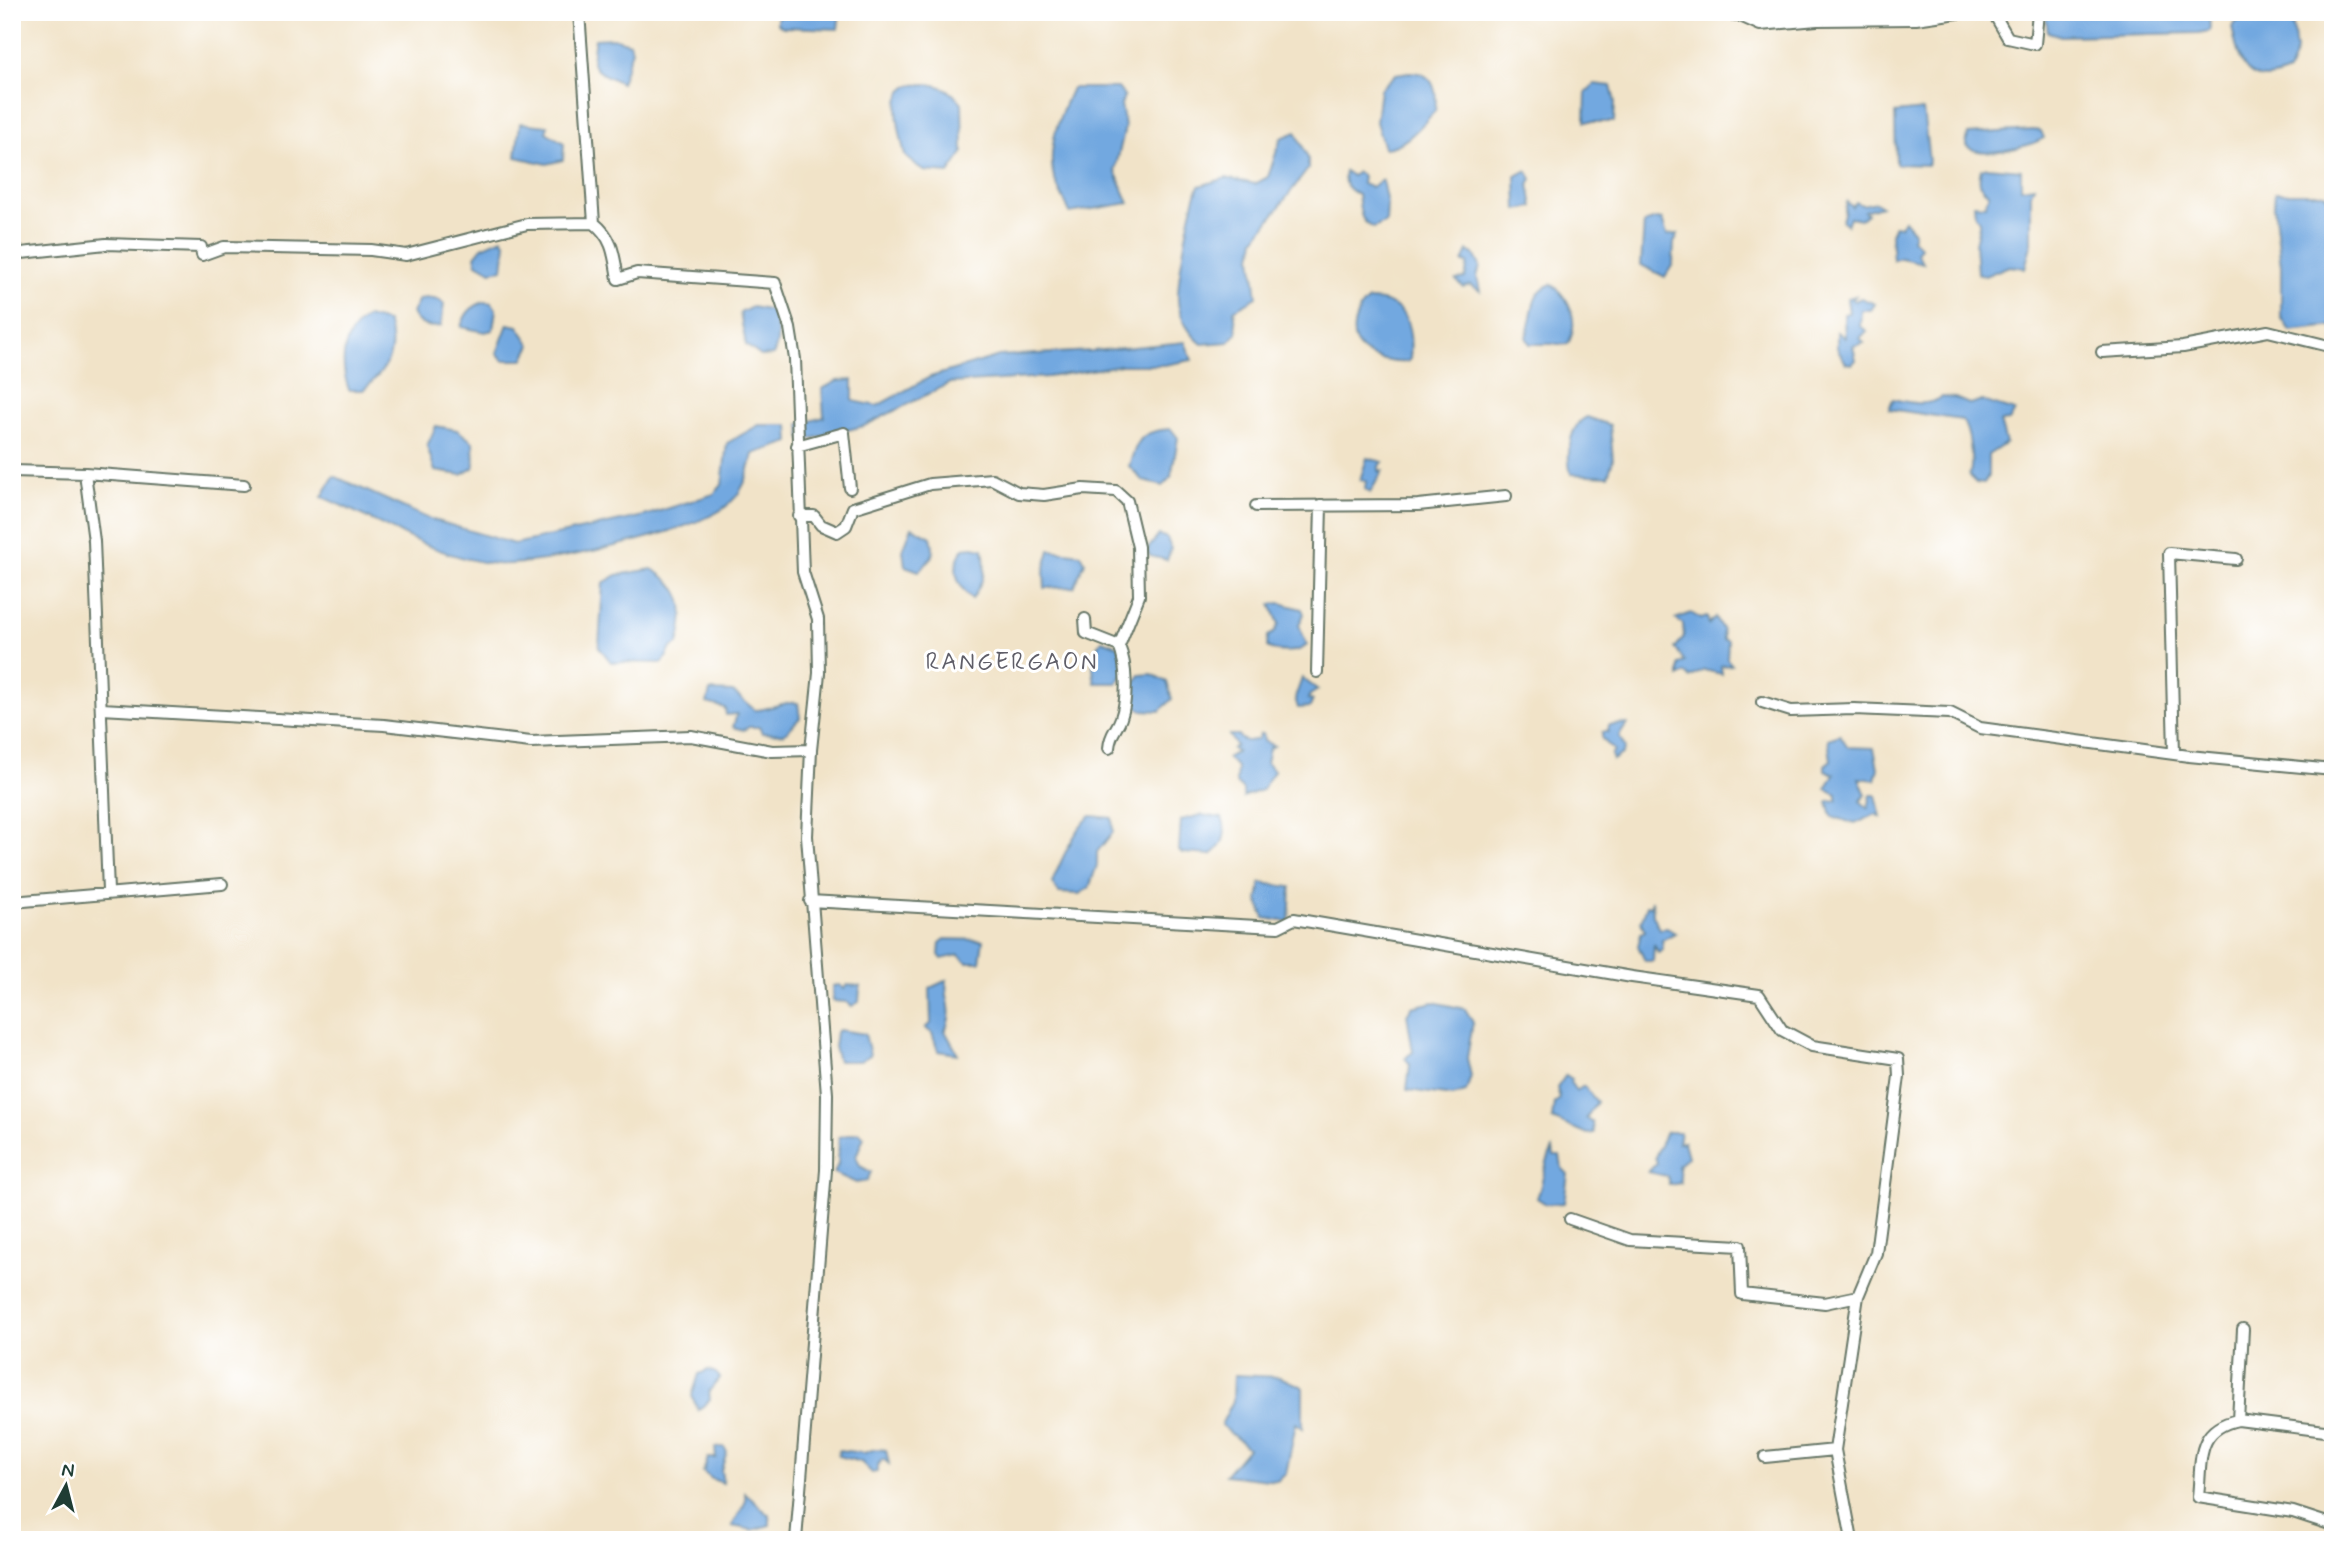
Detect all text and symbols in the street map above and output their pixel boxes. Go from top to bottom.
district label: RANGERGAON [925,647,1099,678]
north arrow [32,1450,102,1520]
text: N [60,1457,76,1484]

